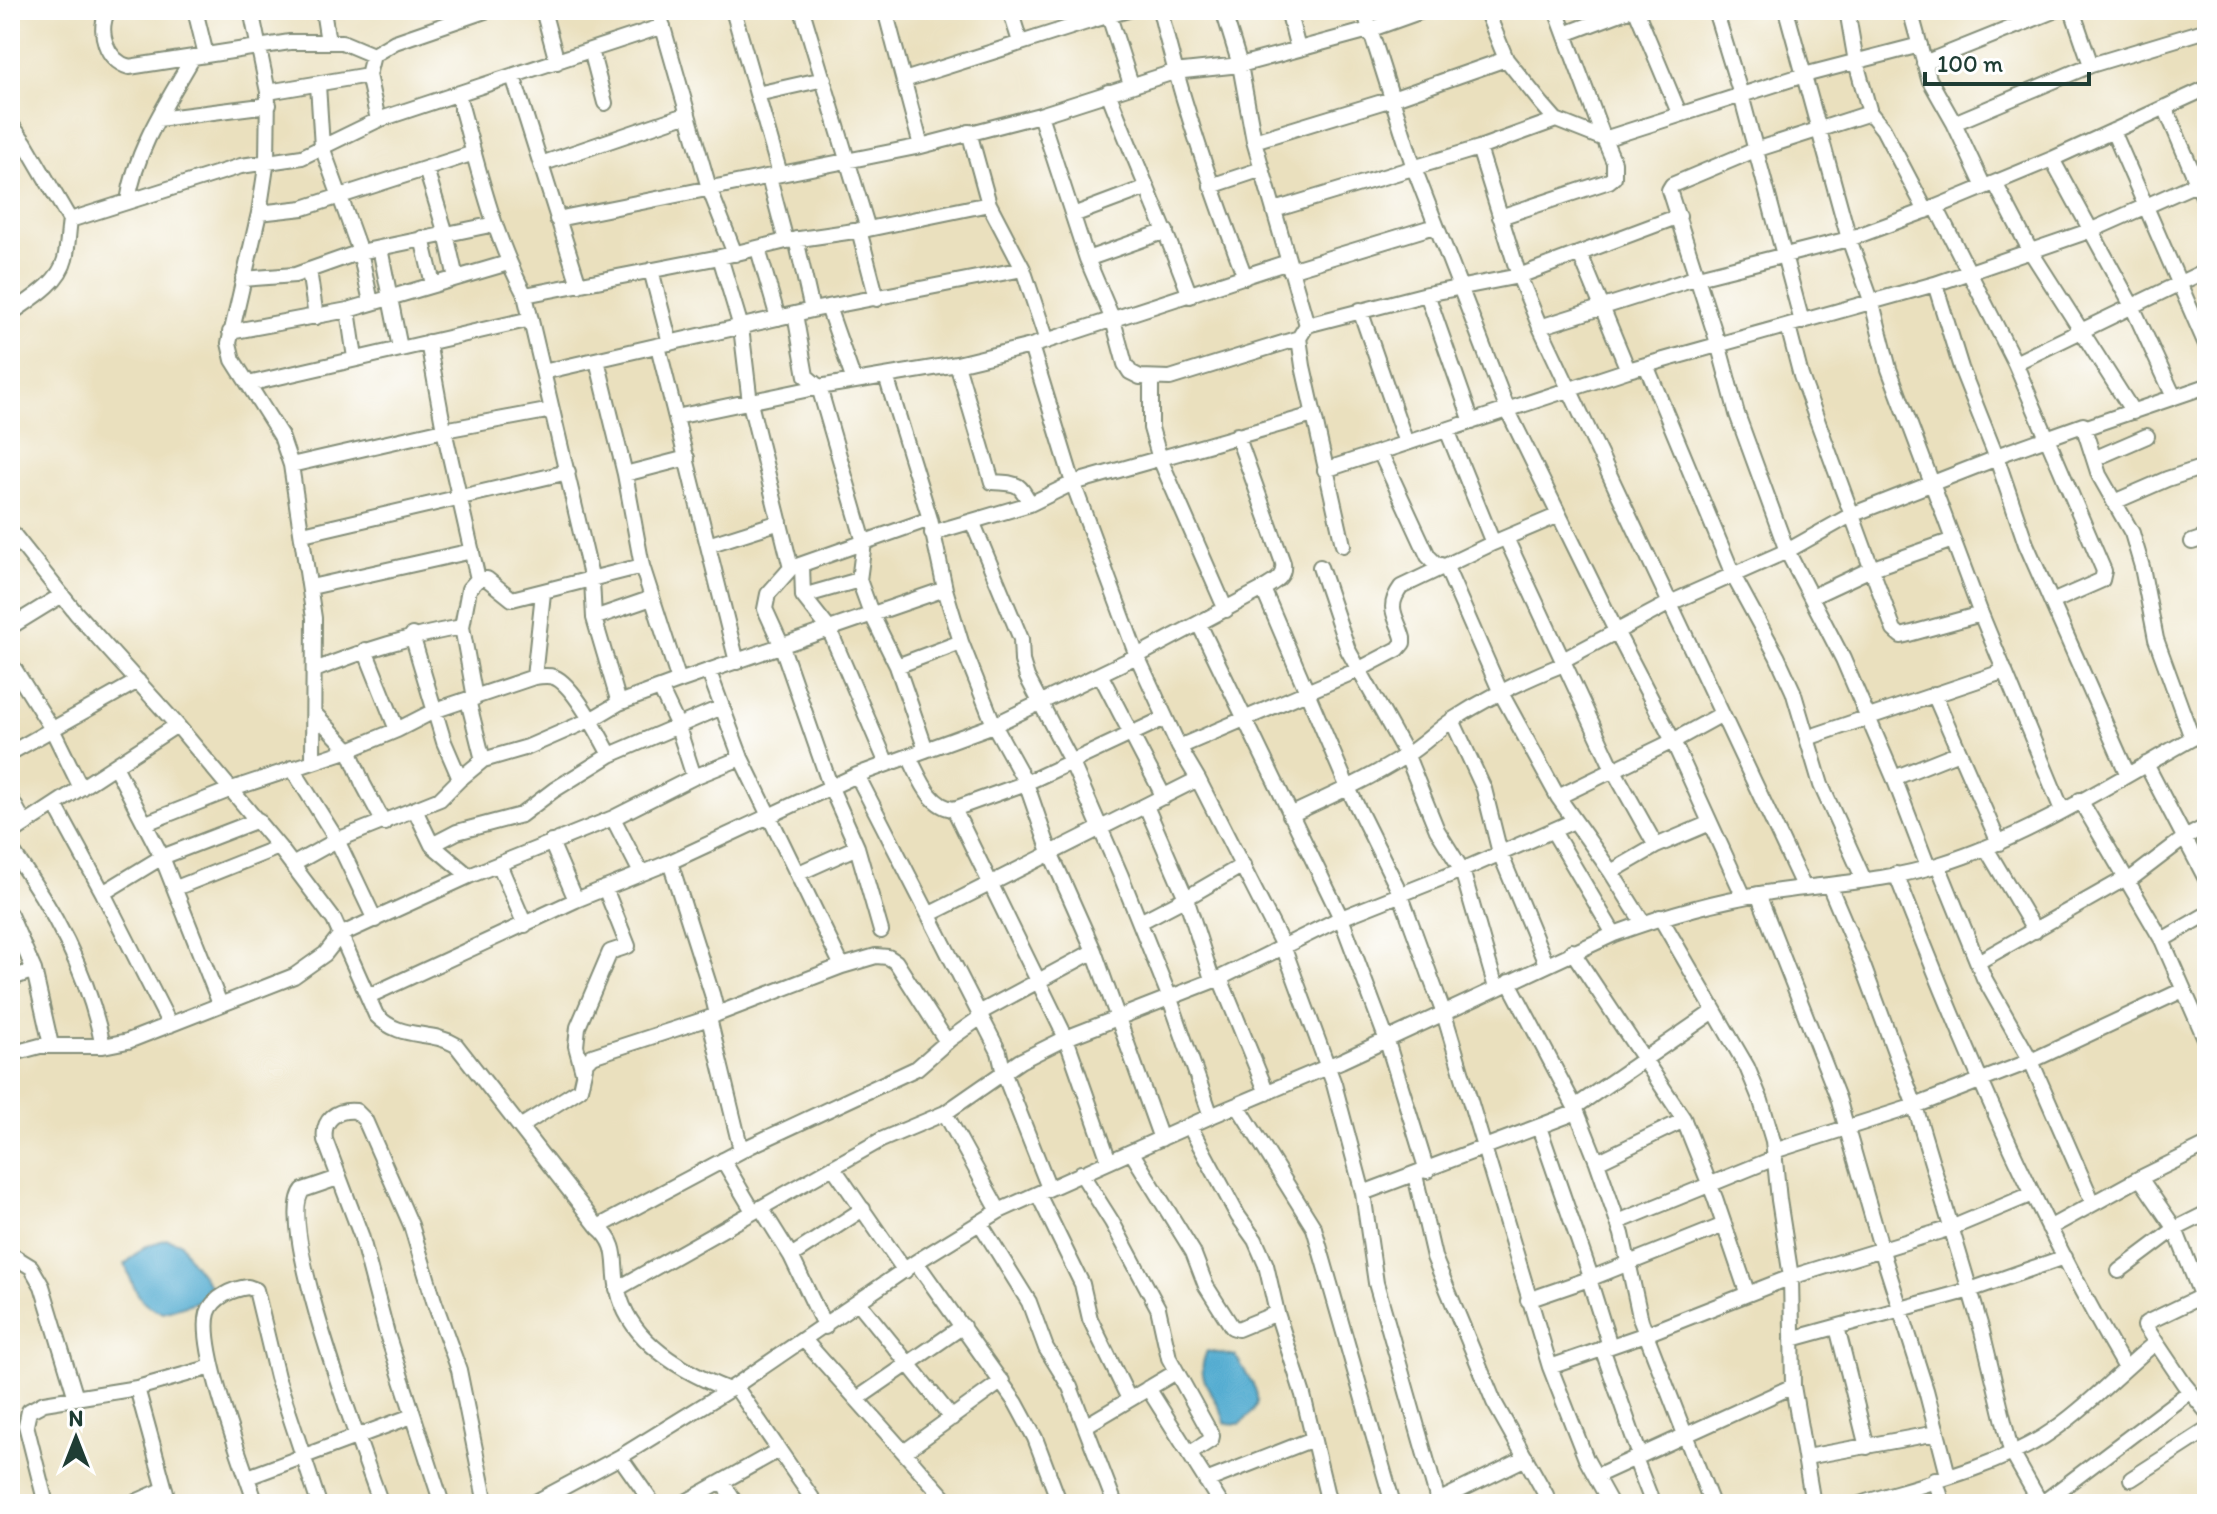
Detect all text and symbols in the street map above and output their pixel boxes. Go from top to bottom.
scale bar [1925,36,2089,86]
text: 100 m [1937,49,2003,78]
north arrow [36,1398,116,1478]
text: N [69,1405,83,1432]

